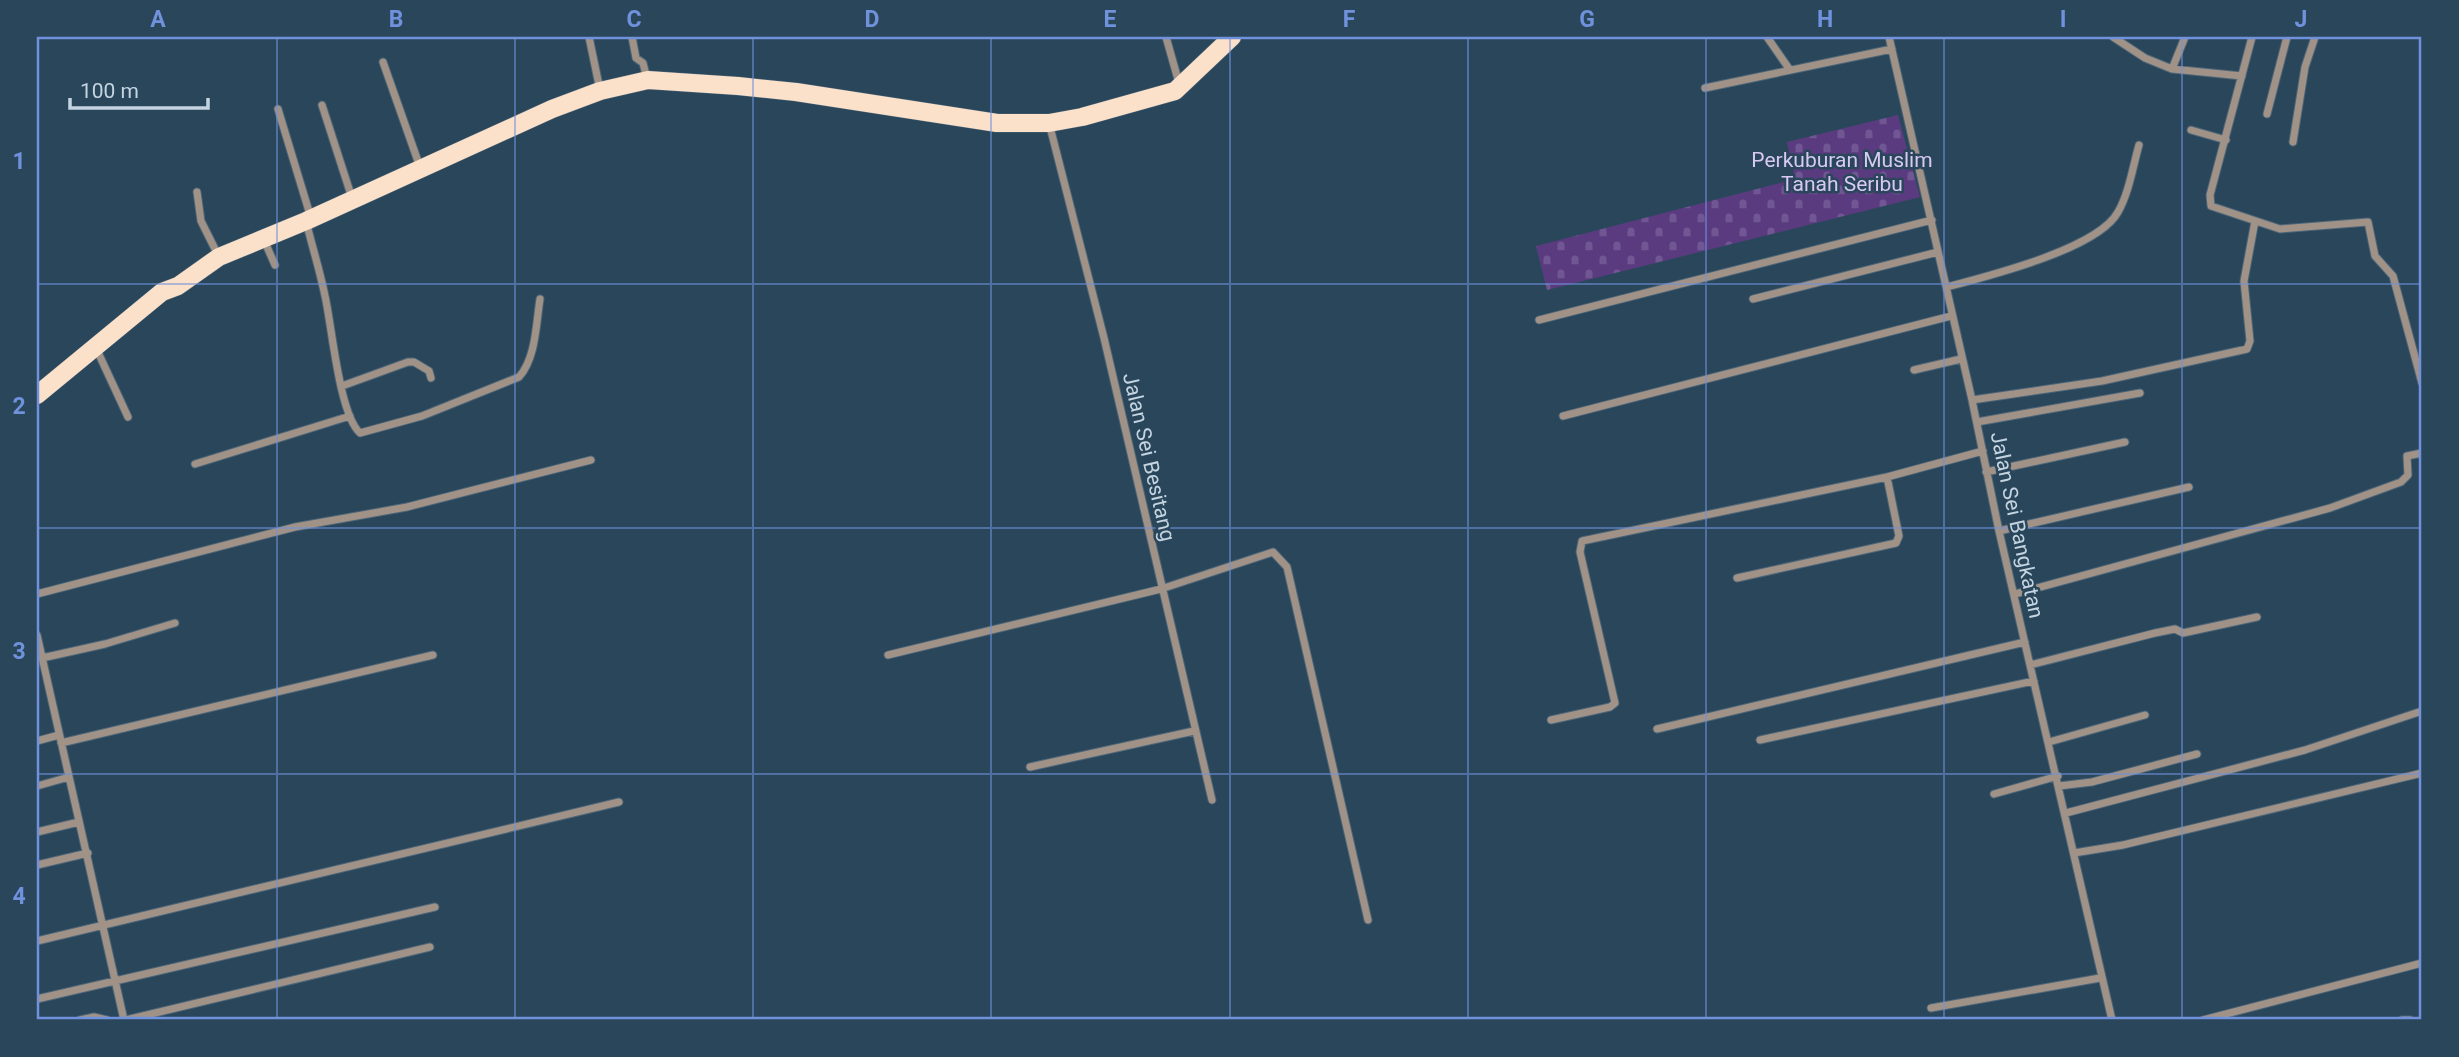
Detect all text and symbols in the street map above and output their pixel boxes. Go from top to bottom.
text: A [150,6,166,33]
text: B [389,6,403,33]
text: C [626,6,642,33]
text: D [865,6,879,33]
text: E [1104,6,1117,33]
text: F [1343,6,1356,33]
text: G [1579,6,1595,33]
text: H [1817,6,1833,33]
text: I [2060,6,2066,33]
text: J [2295,6,2307,33]
scale bar [70,66,208,110]
text: 100 m [80,79,139,103]
text: 1 [12,148,26,175]
park label: Perkuburan Muslim Tanah Seribu [1751,148,1933,196]
street label: Jalan Sei Besitang [1118,370,1180,544]
text: 2 [12,393,26,420]
street label: Jalan Sei Bangkatan [1985,430,2049,620]
text: 3 [12,638,26,665]
text: 4 [12,883,26,910]

